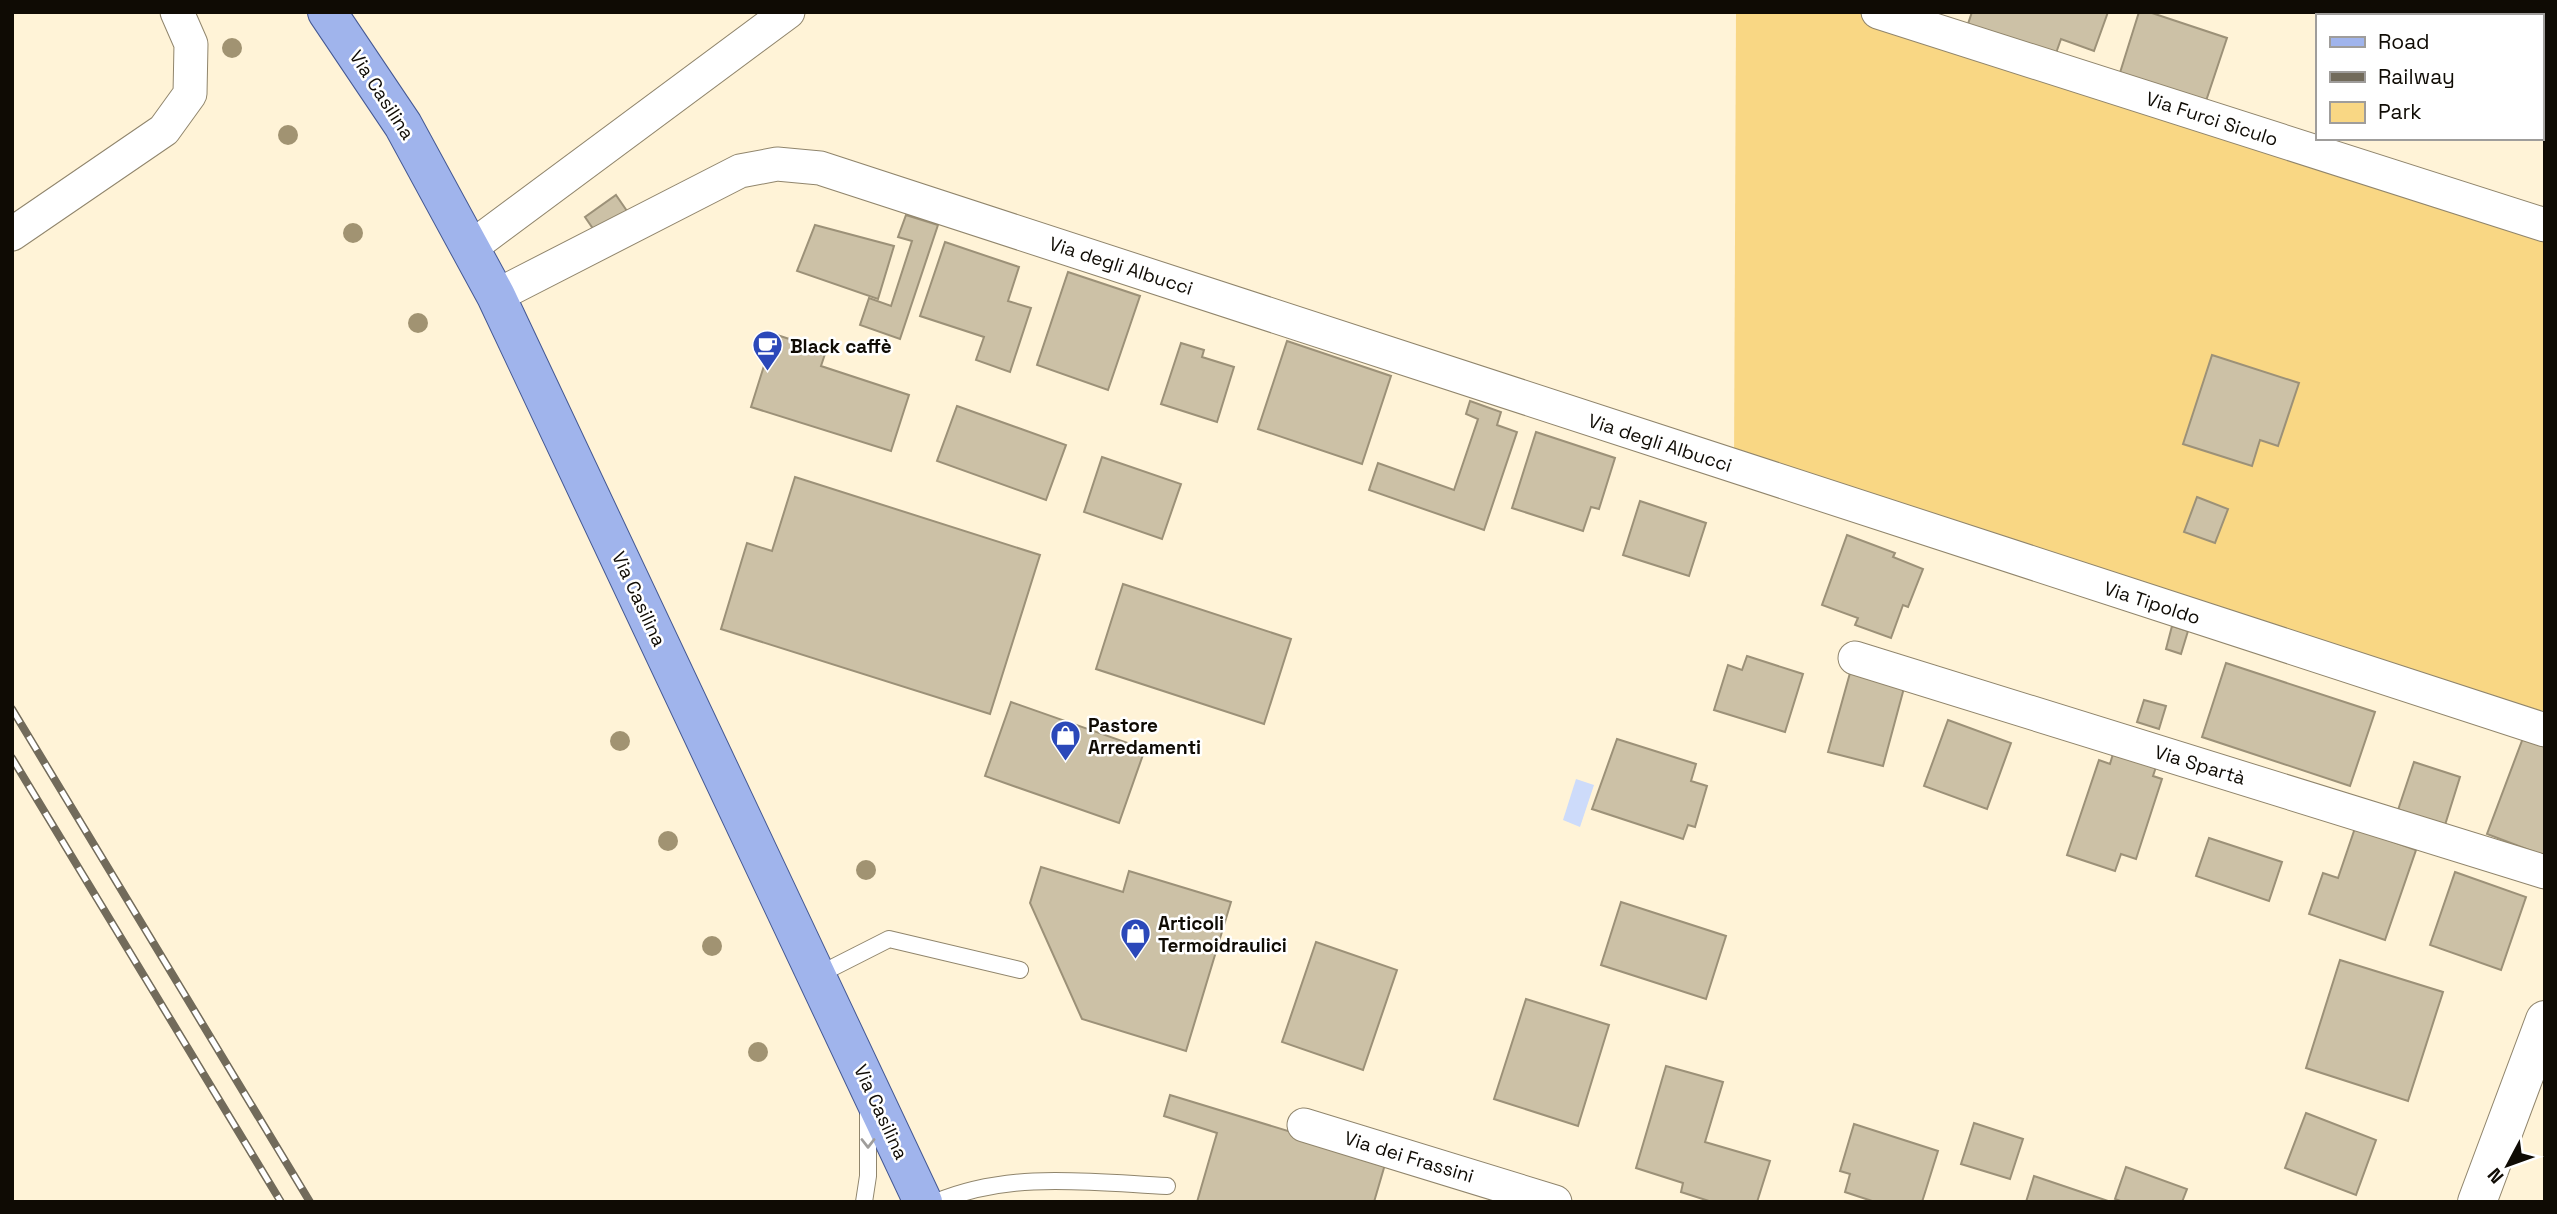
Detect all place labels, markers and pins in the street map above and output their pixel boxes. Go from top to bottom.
cafe icon: Black caffè [750,329,784,373]
place label: Black caffè [790,334,892,359]
place label: Pastore Arredamenti [1088,713,1201,760]
shop icon: Pastore Arredamenti [1048,719,1082,763]
place label: Articoli Termoidraulici [1158,911,1287,958]
shop icon: Articoli Termoidraulici [1118,917,1152,961]

